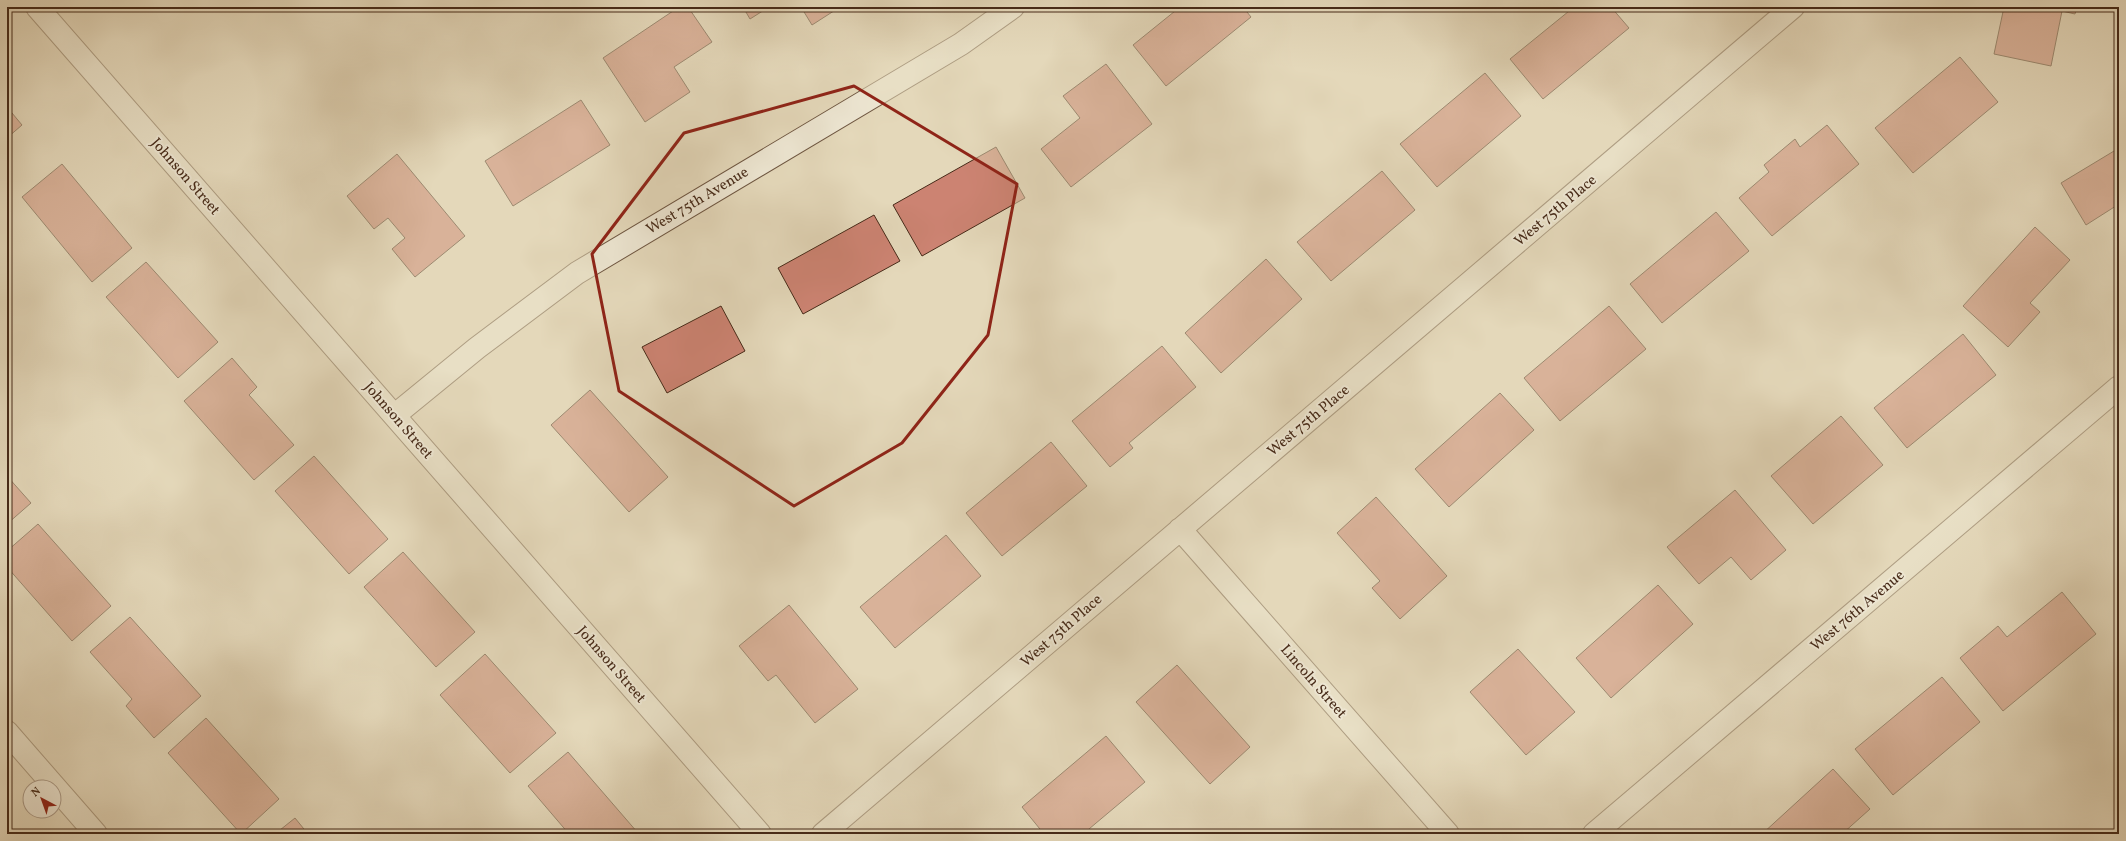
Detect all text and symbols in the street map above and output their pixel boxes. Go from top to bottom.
street label: Johnson Street [145,134,224,220]
street label: West 75th Avenue [642,162,753,240]
street label: West 75th Place [1510,170,1602,252]
street label: Johnson Street [358,378,437,464]
street label: West 75th Place [1263,380,1355,462]
street label: West 76th Avenue [1806,566,1909,657]
street label: West 75th Place [1017,590,1107,672]
street label: Johnson Street [571,622,650,708]
street label: Lincoln Street [1275,640,1351,724]
north arrow [22,779,62,819]
text: N [28,784,44,801]

